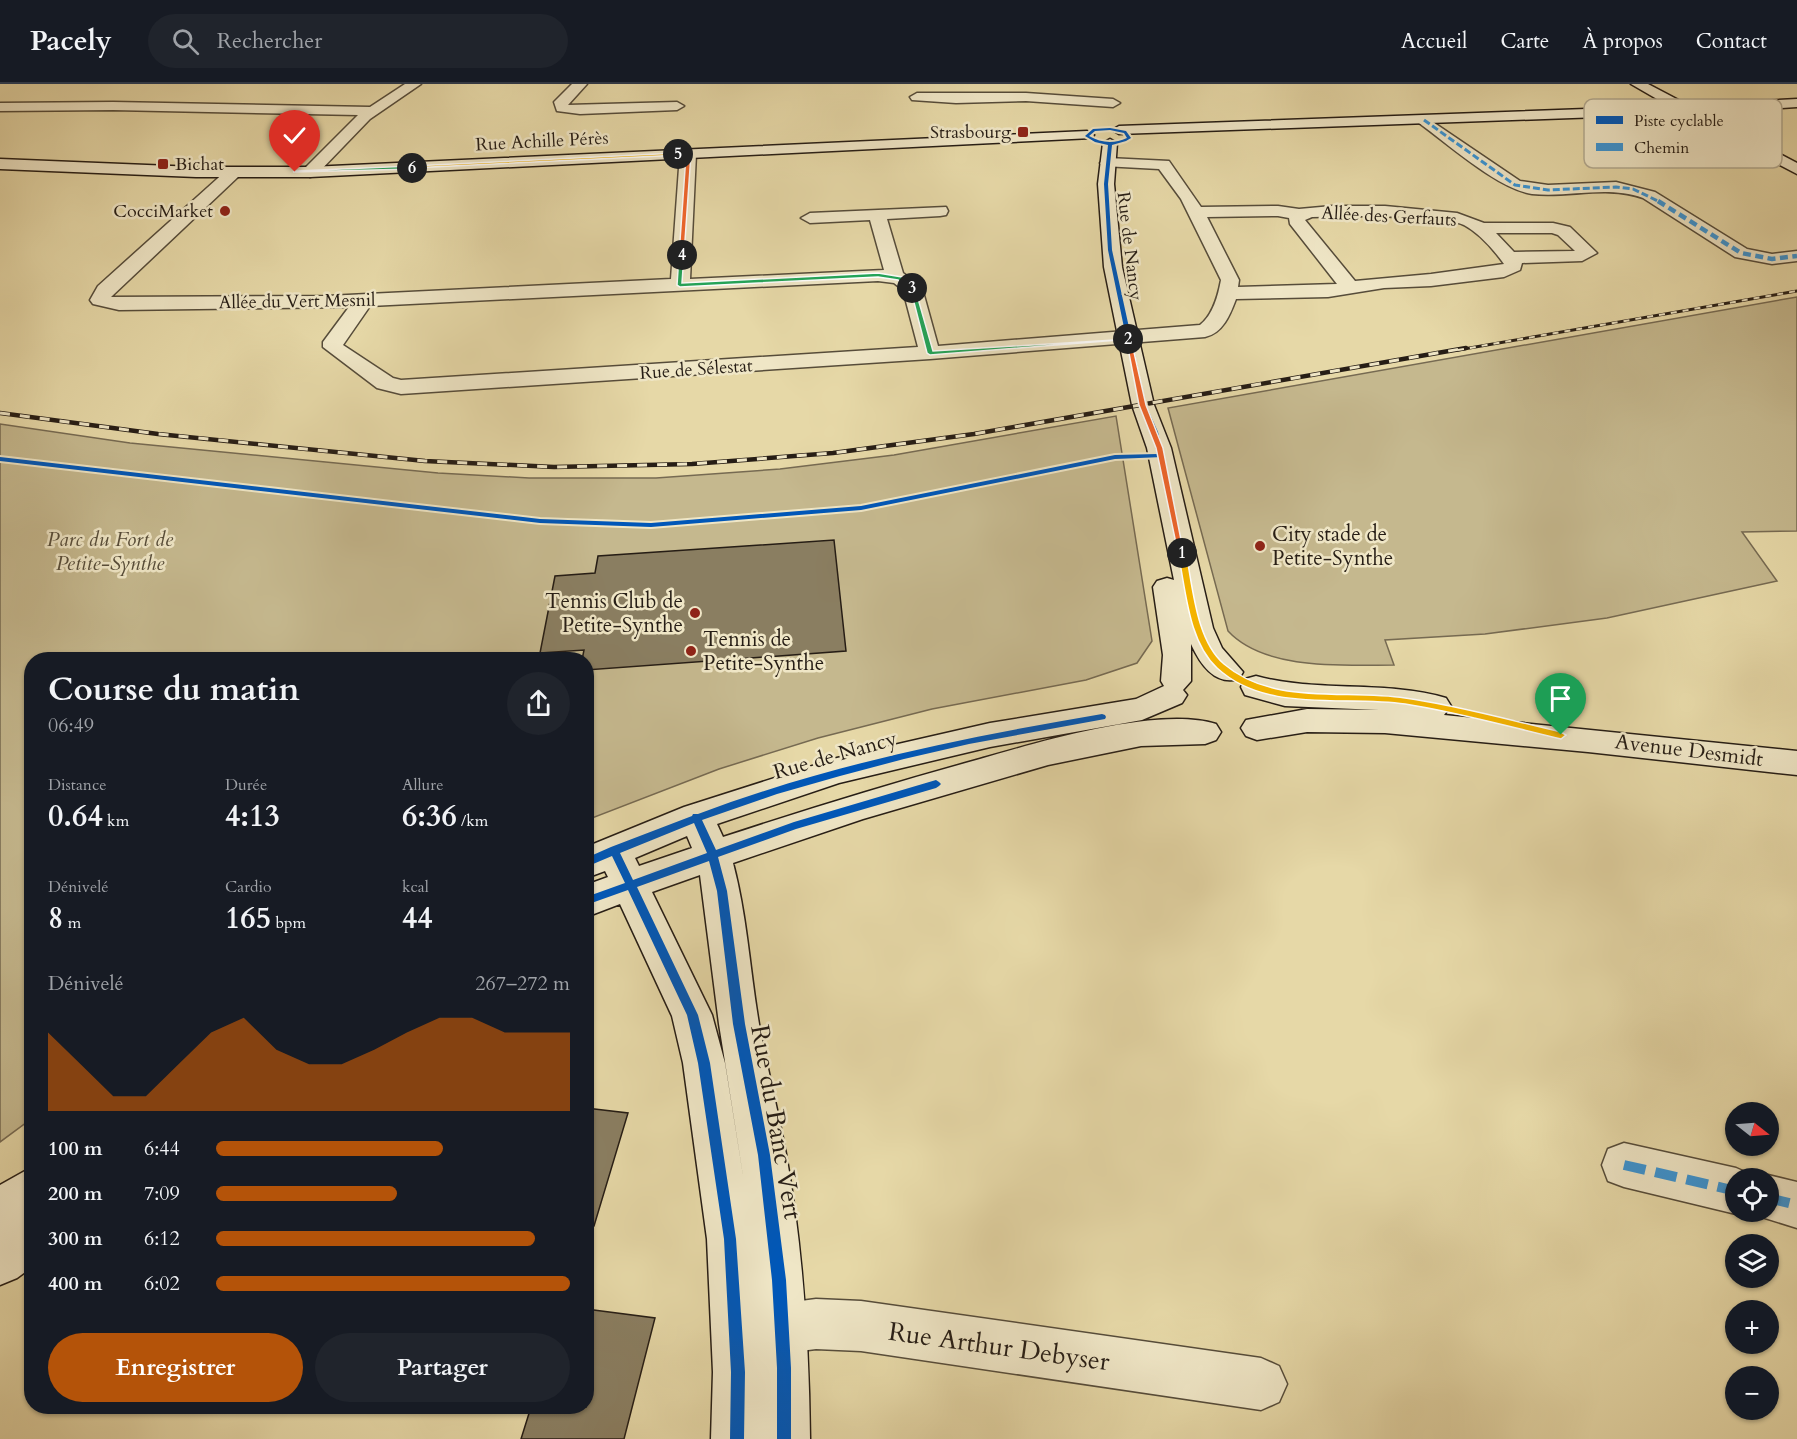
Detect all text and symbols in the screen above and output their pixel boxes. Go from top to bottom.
search box [148,14,568,68]
text: Pacely [30,22,112,60]
icon: search [169,25,202,58]
text: Rechercher [217,26,322,56]
text: Accueil [1401,27,1467,56]
text: Carte [1500,27,1549,56]
text: À propos [1582,27,1663,56]
text: Contact [1696,27,1767,56]
legend [1584,99,1782,168]
pin [269,110,320,172]
text: Piste cyclable [1634,110,1724,132]
icon: check [278,119,311,152]
place label: Strasbourg [930,120,1012,145]
marker: Strasbourg [1016,125,1030,139]
street label: Rue Achille Pérès [475,126,609,157]
text: Chemin [1634,137,1689,159]
pin: 5 [663,139,693,169]
text: 5 [674,143,682,165]
place label: Bichat [175,152,224,177]
pin: 6 [397,153,427,183]
marker: Bichat [156,157,170,171]
text: 6 [408,157,416,179]
street label: Rue de Nancy [1110,190,1149,302]
place label: CocciMarket [113,199,213,224]
street label: Allée des Gerfauts [1321,200,1457,233]
marker: CocciMarket [218,204,232,218]
pin: 4 [667,240,697,270]
text: 4 [678,244,686,266]
pin: 3 [897,273,927,303]
text: 3 [908,277,916,299]
street label: Allée du Vert Mesnil [218,288,376,315]
pin: 2 [1113,324,1143,354]
text: 2 [1124,328,1132,350]
street label: Rue de Sélestat [639,353,754,386]
place label: City stade de Petite-Synthe [1272,520,1393,573]
park label: Parc du Fort de Petite-Synthe [47,525,174,578]
pin: 1 [1167,538,1197,568]
marker: City stade de Petite-Synthe [1253,539,1267,553]
text: 1 [1178,542,1186,564]
place label: Tennis Club de Petite-Synthe [545,587,683,640]
marker: Tennis Club de Petite-Synthe [688,606,702,620]
place label: Tennis de Petite-Synthe [703,625,824,678]
marker: Tennis de Petite-Synthe [684,644,698,658]
text: Course du matin [48,667,300,712]
button: share [507,672,570,735]
pin [1535,673,1586,735]
icon: arrive [1544,682,1577,715]
text: 06:49 [48,712,94,739]
street label: Rue de Nancy [770,724,900,787]
street label: Avenue Desmidt [1613,727,1765,774]
text: Distance [48,774,106,796]
text: Durée [225,774,267,796]
text: Allure [402,774,443,796]
text: 0.64 [48,796,103,837]
text: 4:13 [225,796,280,837]
text: 6:36 [402,796,457,837]
text: km [103,810,129,832]
text: /km [457,810,488,832]
text: Dénivelé [48,876,109,898]
text: Cardio [225,876,272,898]
text: kcal [402,876,429,898]
text: 8 [48,898,63,939]
text: 165 [225,898,271,939]
text: 44 [402,898,433,939]
text: m [63,912,81,934]
text: bpm [271,912,306,934]
text: Dénivelé [48,970,124,997]
text: 267–272 m [475,970,570,997]
street label: Rue du Banc Vert [742,1022,811,1222]
north arrow [1725,1102,1779,1156]
map controls [1725,1102,1779,1420]
text: 100 m [48,1135,103,1162]
text: 6:44 [144,1135,180,1162]
button: locate [1725,1168,1779,1222]
text: 200 m [48,1180,103,1207]
text: 7:09 [144,1180,180,1207]
text: 300 m [48,1225,103,1252]
text: 6:12 [144,1225,180,1252]
button: layers [1725,1234,1779,1288]
text: 400 m [48,1270,103,1297]
text: 6:02 [144,1270,180,1297]
button: + [1725,1300,1779,1354]
street label: Rue Arthur Debyser [886,1314,1112,1379]
button: Enregistrer [48,1333,303,1402]
button: Partager [315,1333,570,1402]
button: − [1725,1366,1779,1420]

